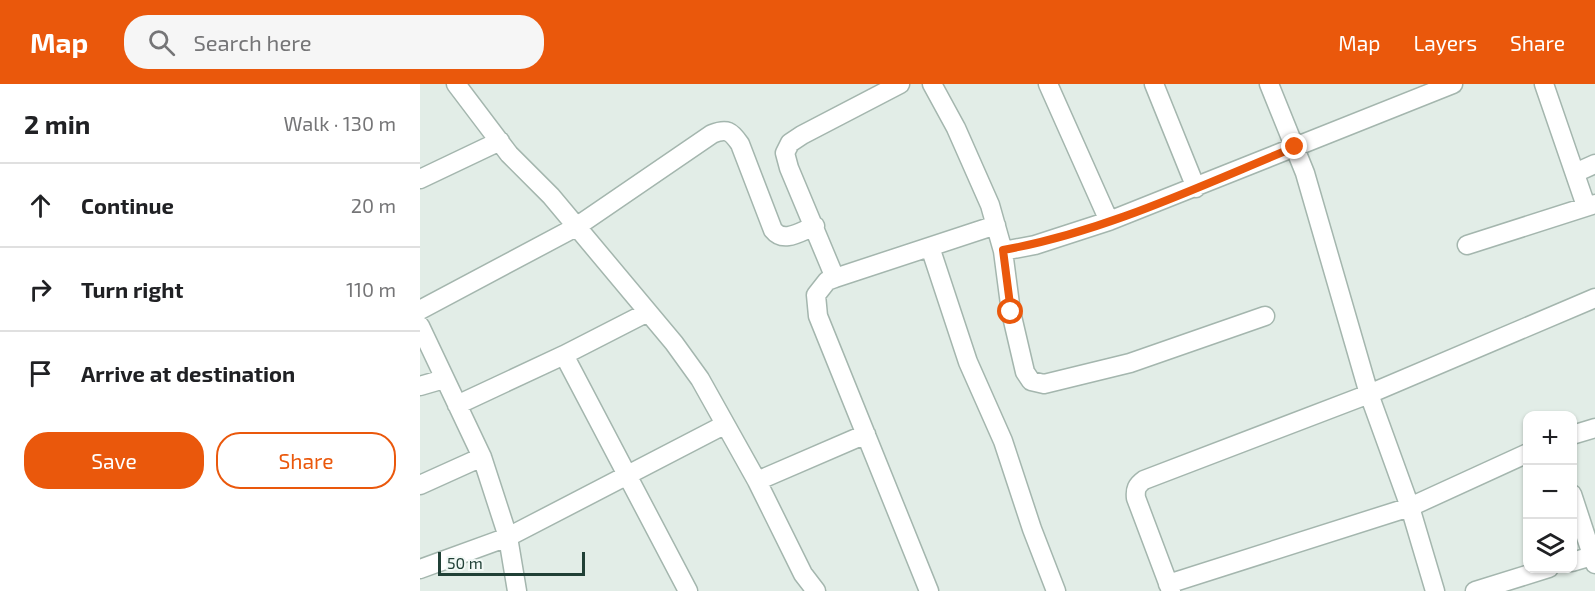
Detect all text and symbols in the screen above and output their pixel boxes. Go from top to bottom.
search box [124,15,544,69]
text: Map [30,25,88,59]
icon: search [145,26,178,59]
text: Search here [193,29,312,55]
text: Map [1338,30,1380,55]
text: Layers [1413,30,1477,55]
text: Share [1510,30,1565,55]
text: 2 min [24,108,90,139]
text: Walk · 130 m [284,111,396,135]
route end [1281,133,1307,159]
icon: ahead [24,189,57,222]
text: Continue [81,192,174,218]
text: 20 m [351,193,396,217]
icon: right [24,273,57,306]
text: Turn right [81,276,183,302]
text: 110 m [346,277,396,301]
route start [997,298,1023,324]
icon: arrive [24,357,57,390]
text: Arrive at destination [81,360,295,386]
map controls [1523,411,1577,573]
button: + [1523,411,1577,465]
button: Save [24,432,204,489]
button: Share [216,432,396,489]
button: − [1523,465,1577,519]
button: layers [1523,519,1577,573]
scale bar [438,549,585,576]
text: 50 m [447,553,483,572]

